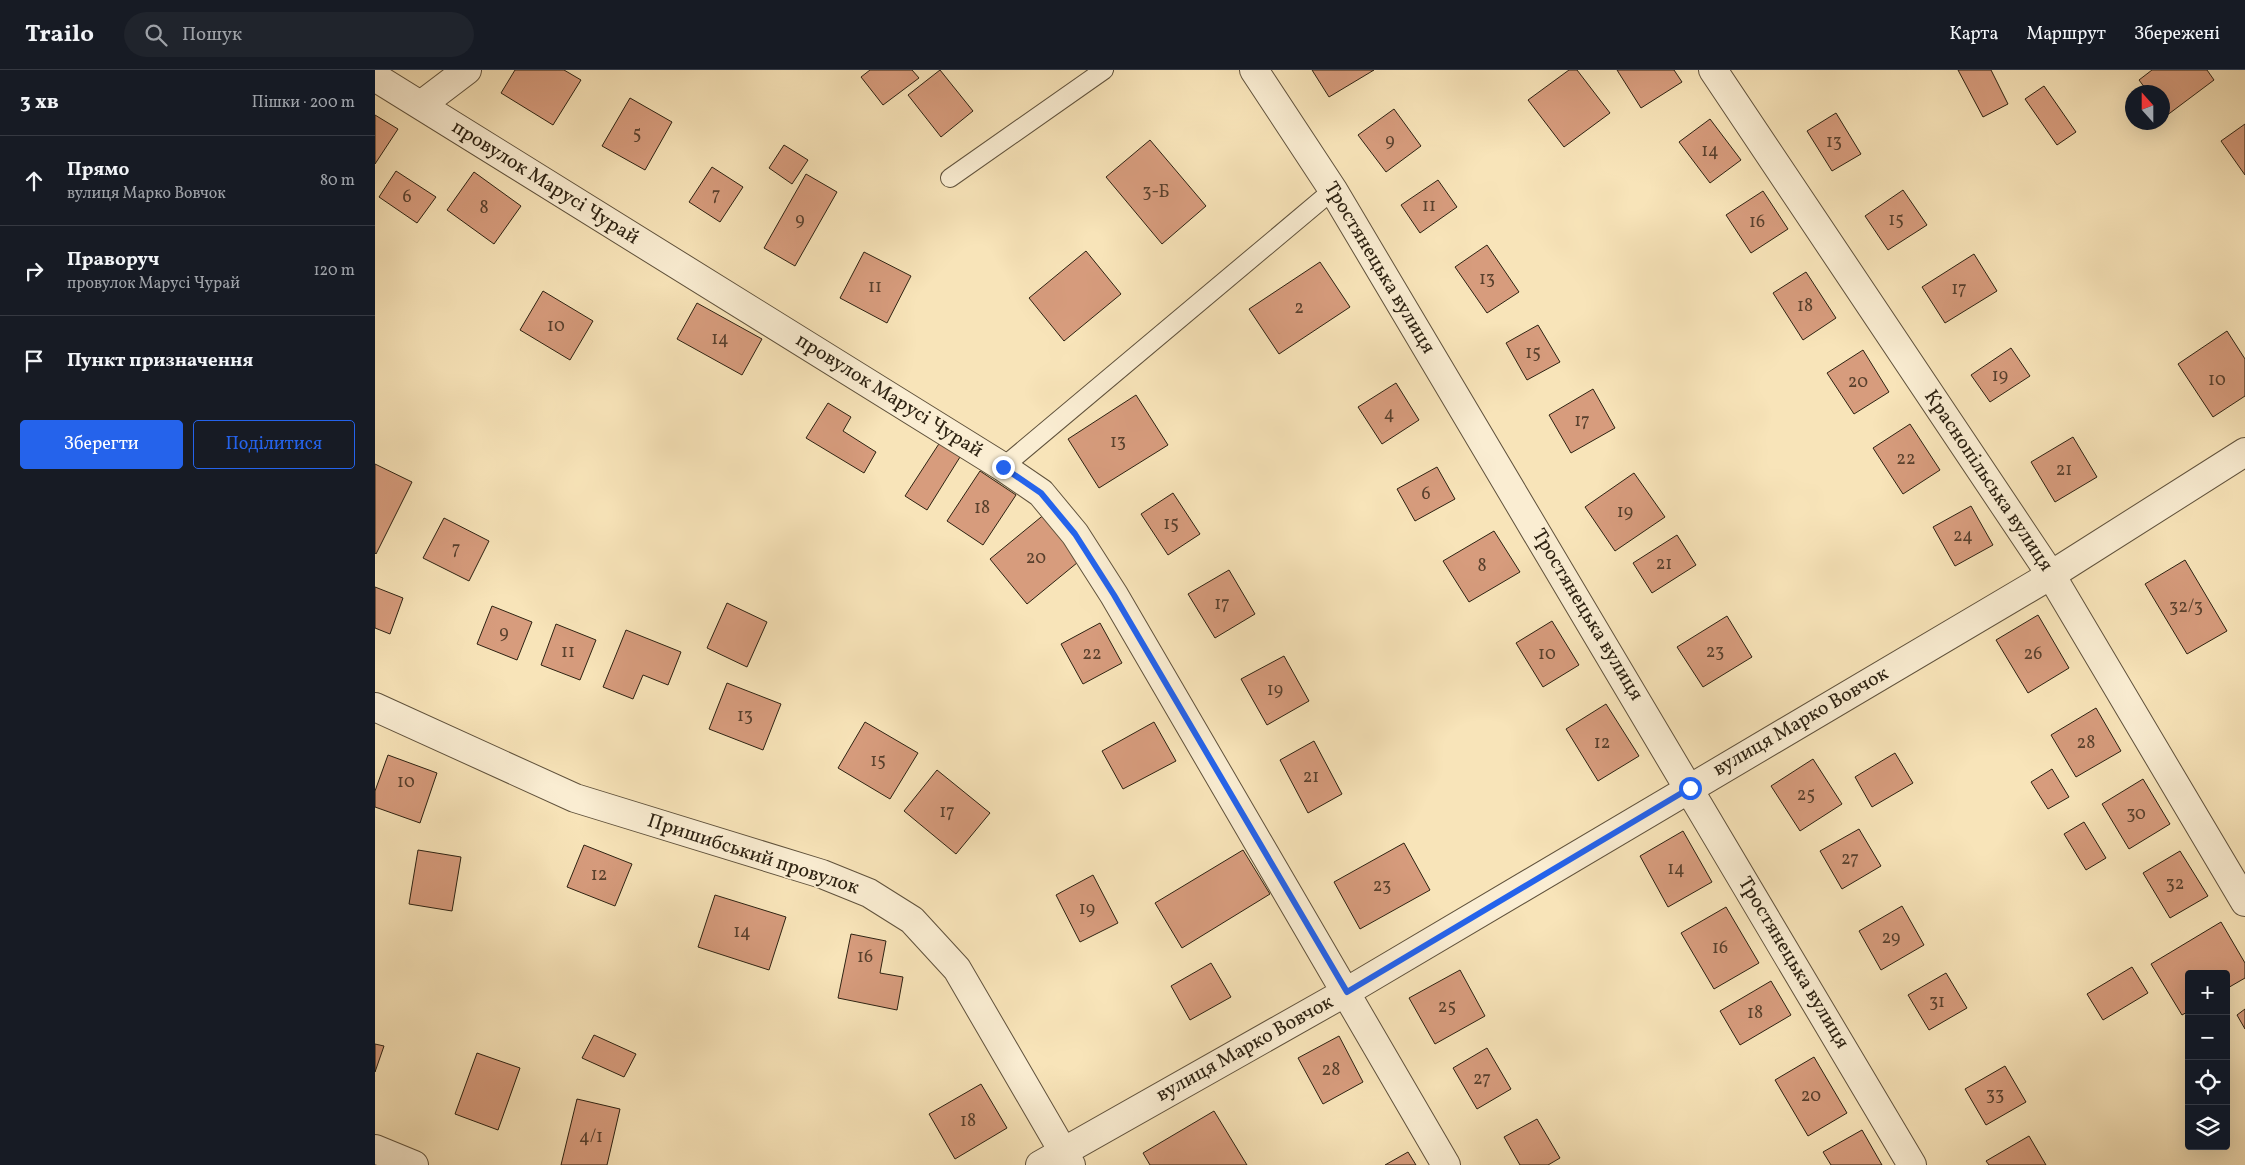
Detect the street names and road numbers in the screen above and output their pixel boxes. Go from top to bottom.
street label: провулок Марусі Чурай [446,114,644,252]
street label: Тростянецька вулиця [1316,177,1442,359]
street label: провулок Марусі Чурай [790,327,988,465]
street label: Краснопільська вулиця [1917,385,2059,577]
street label: Тростянецька вулиця [1524,524,1650,706]
street label: вулиця Марко Вовчок [1708,660,1894,784]
street label: Пришибський провулок [644,808,863,903]
street label: Тростянецька вулиця [1730,872,1856,1054]
street label: вулиця Марко Вовчок [1151,988,1339,1109]

